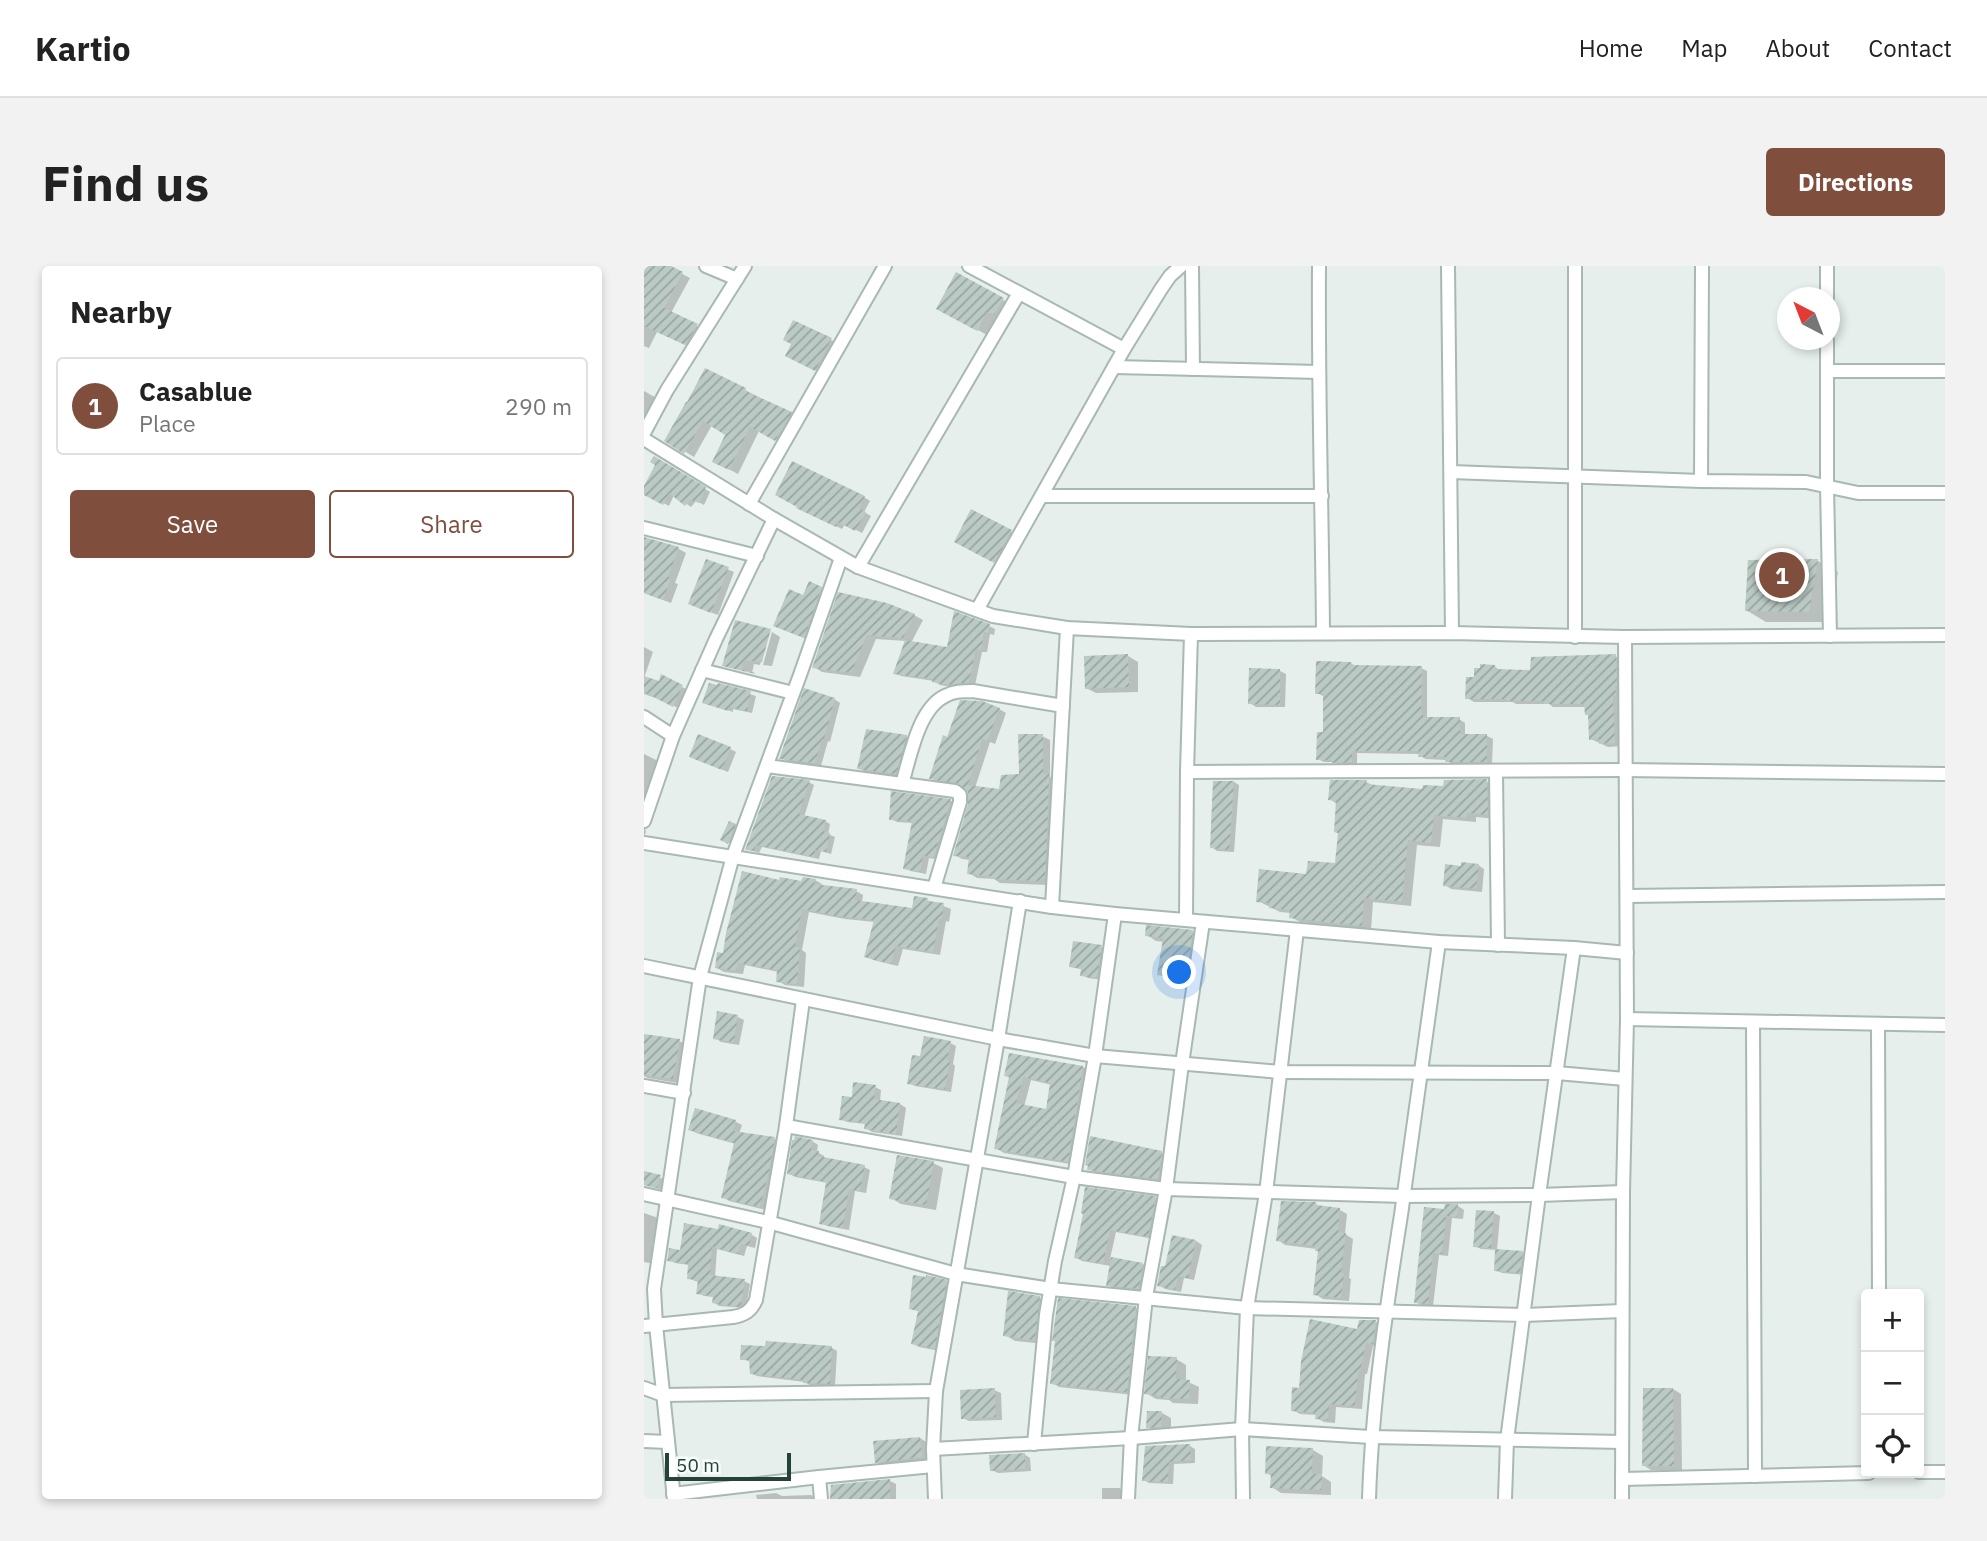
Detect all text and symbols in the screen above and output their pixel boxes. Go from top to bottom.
text: Kartio [35,27,131,70]
text: Home [1579,32,1643,64]
text: Map [1681,32,1727,64]
text: About [1765,32,1830,64]
text: Contact [1868,32,1952,64]
button: Directions [1766,148,1945,216]
text: Find us [42,151,209,214]
north arrow [1777,287,1840,350]
text: Nearby [70,292,172,331]
text: Casablue [139,374,252,408]
text: 1 [88,391,102,421]
text: 290 m [505,391,572,421]
text: Place [139,408,196,438]
button: Save [70,490,315,558]
button: Share [329,490,574,558]
pin: 1 [1759,549,1805,601]
your location [1162,955,1196,989]
map controls [1861,1289,1924,1478]
button: + [1861,1289,1924,1352]
button: − [1861,1352,1924,1415]
button: locate [1861,1415,1924,1478]
scale bar [665,1450,791,1482]
text: 50 m [676,1453,720,1477]

